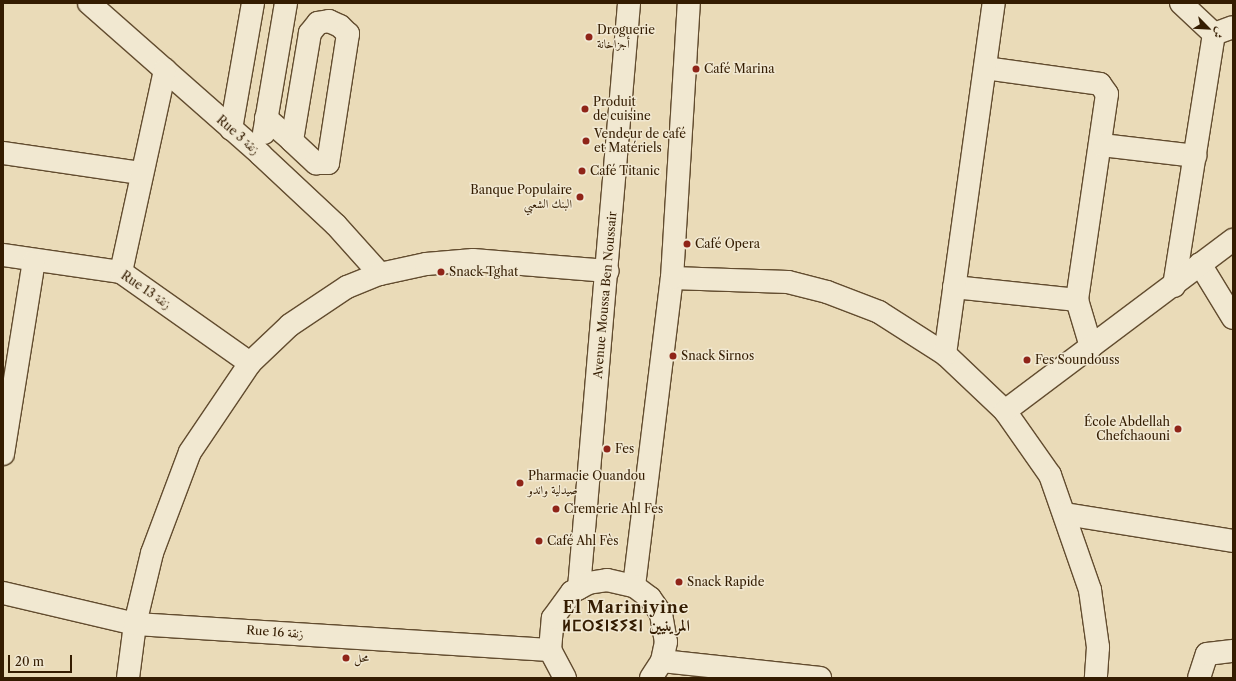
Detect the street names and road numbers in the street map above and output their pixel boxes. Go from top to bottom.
street label: Rue 3 زنقة [214,112,262,158]
street label: Avenue Moussa Ben Noussair [591,211,619,379]
street label: Rue 13 زنقة [118,268,174,312]
street label: Rue 16 زنقة [246,623,304,641]

